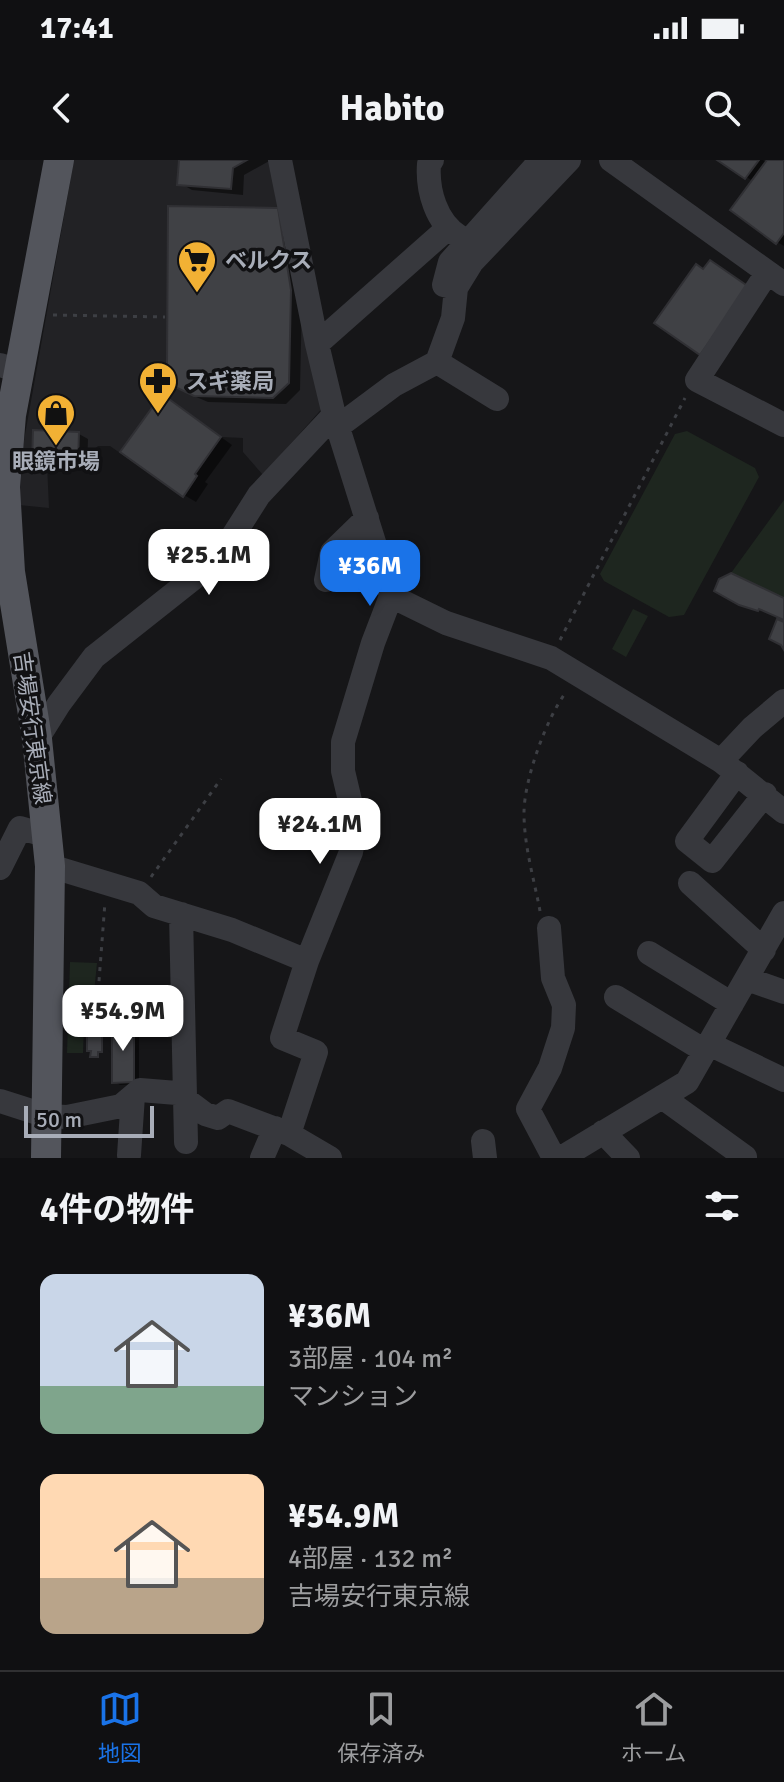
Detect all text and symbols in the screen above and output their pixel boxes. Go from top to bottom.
text: 17:41 [40,10,114,47]
icon: back [40,86,84,130]
text: Habito [340,86,445,131]
icon: search [700,86,744,130]
supermarket icon: ベルクス [176,239,218,294]
place label: ベルクス [225,247,312,274]
pharmacy icon: スギ薬局 [137,360,179,415]
place label: スギ薬局 [186,368,274,395]
shop icon: 眼鏡市場 [35,392,77,447]
place label: 眼鏡市場 [12,448,100,475]
pin: ¥25.1M [144,529,274,597]
text: ¥25.1M [166,539,252,571]
pin: ¥36M [323,540,417,608]
text: ¥36M [338,550,402,582]
street label: 吉場安行東京線 [8,650,57,806]
pin: ¥24.1M [255,798,385,866]
text: ¥24.1M [277,808,363,840]
pin: ¥54.9M [58,985,188,1053]
text: ¥54.9M [80,995,166,1027]
scale bar [24,1102,154,1138]
text: 50 m [36,1106,82,1133]
icon: filters [700,1184,744,1228]
text: 4件の物件 [40,1189,194,1231]
text: ¥36M [288,1295,371,1337]
icon: home [104,1306,200,1402]
text: 3部屋 · 104 m² [288,1343,453,1375]
text: マンション [288,1381,418,1413]
text: ¥54.9M [288,1495,400,1537]
icon: home [104,1506,200,1602]
text: 4部屋 · 132 m² [288,1543,453,1575]
text: 吉場安行東京線 [288,1581,470,1613]
tab: 地図 [98,1687,142,1767]
tab: 保存済み [337,1687,425,1767]
tab: ホーム [621,1687,686,1767]

